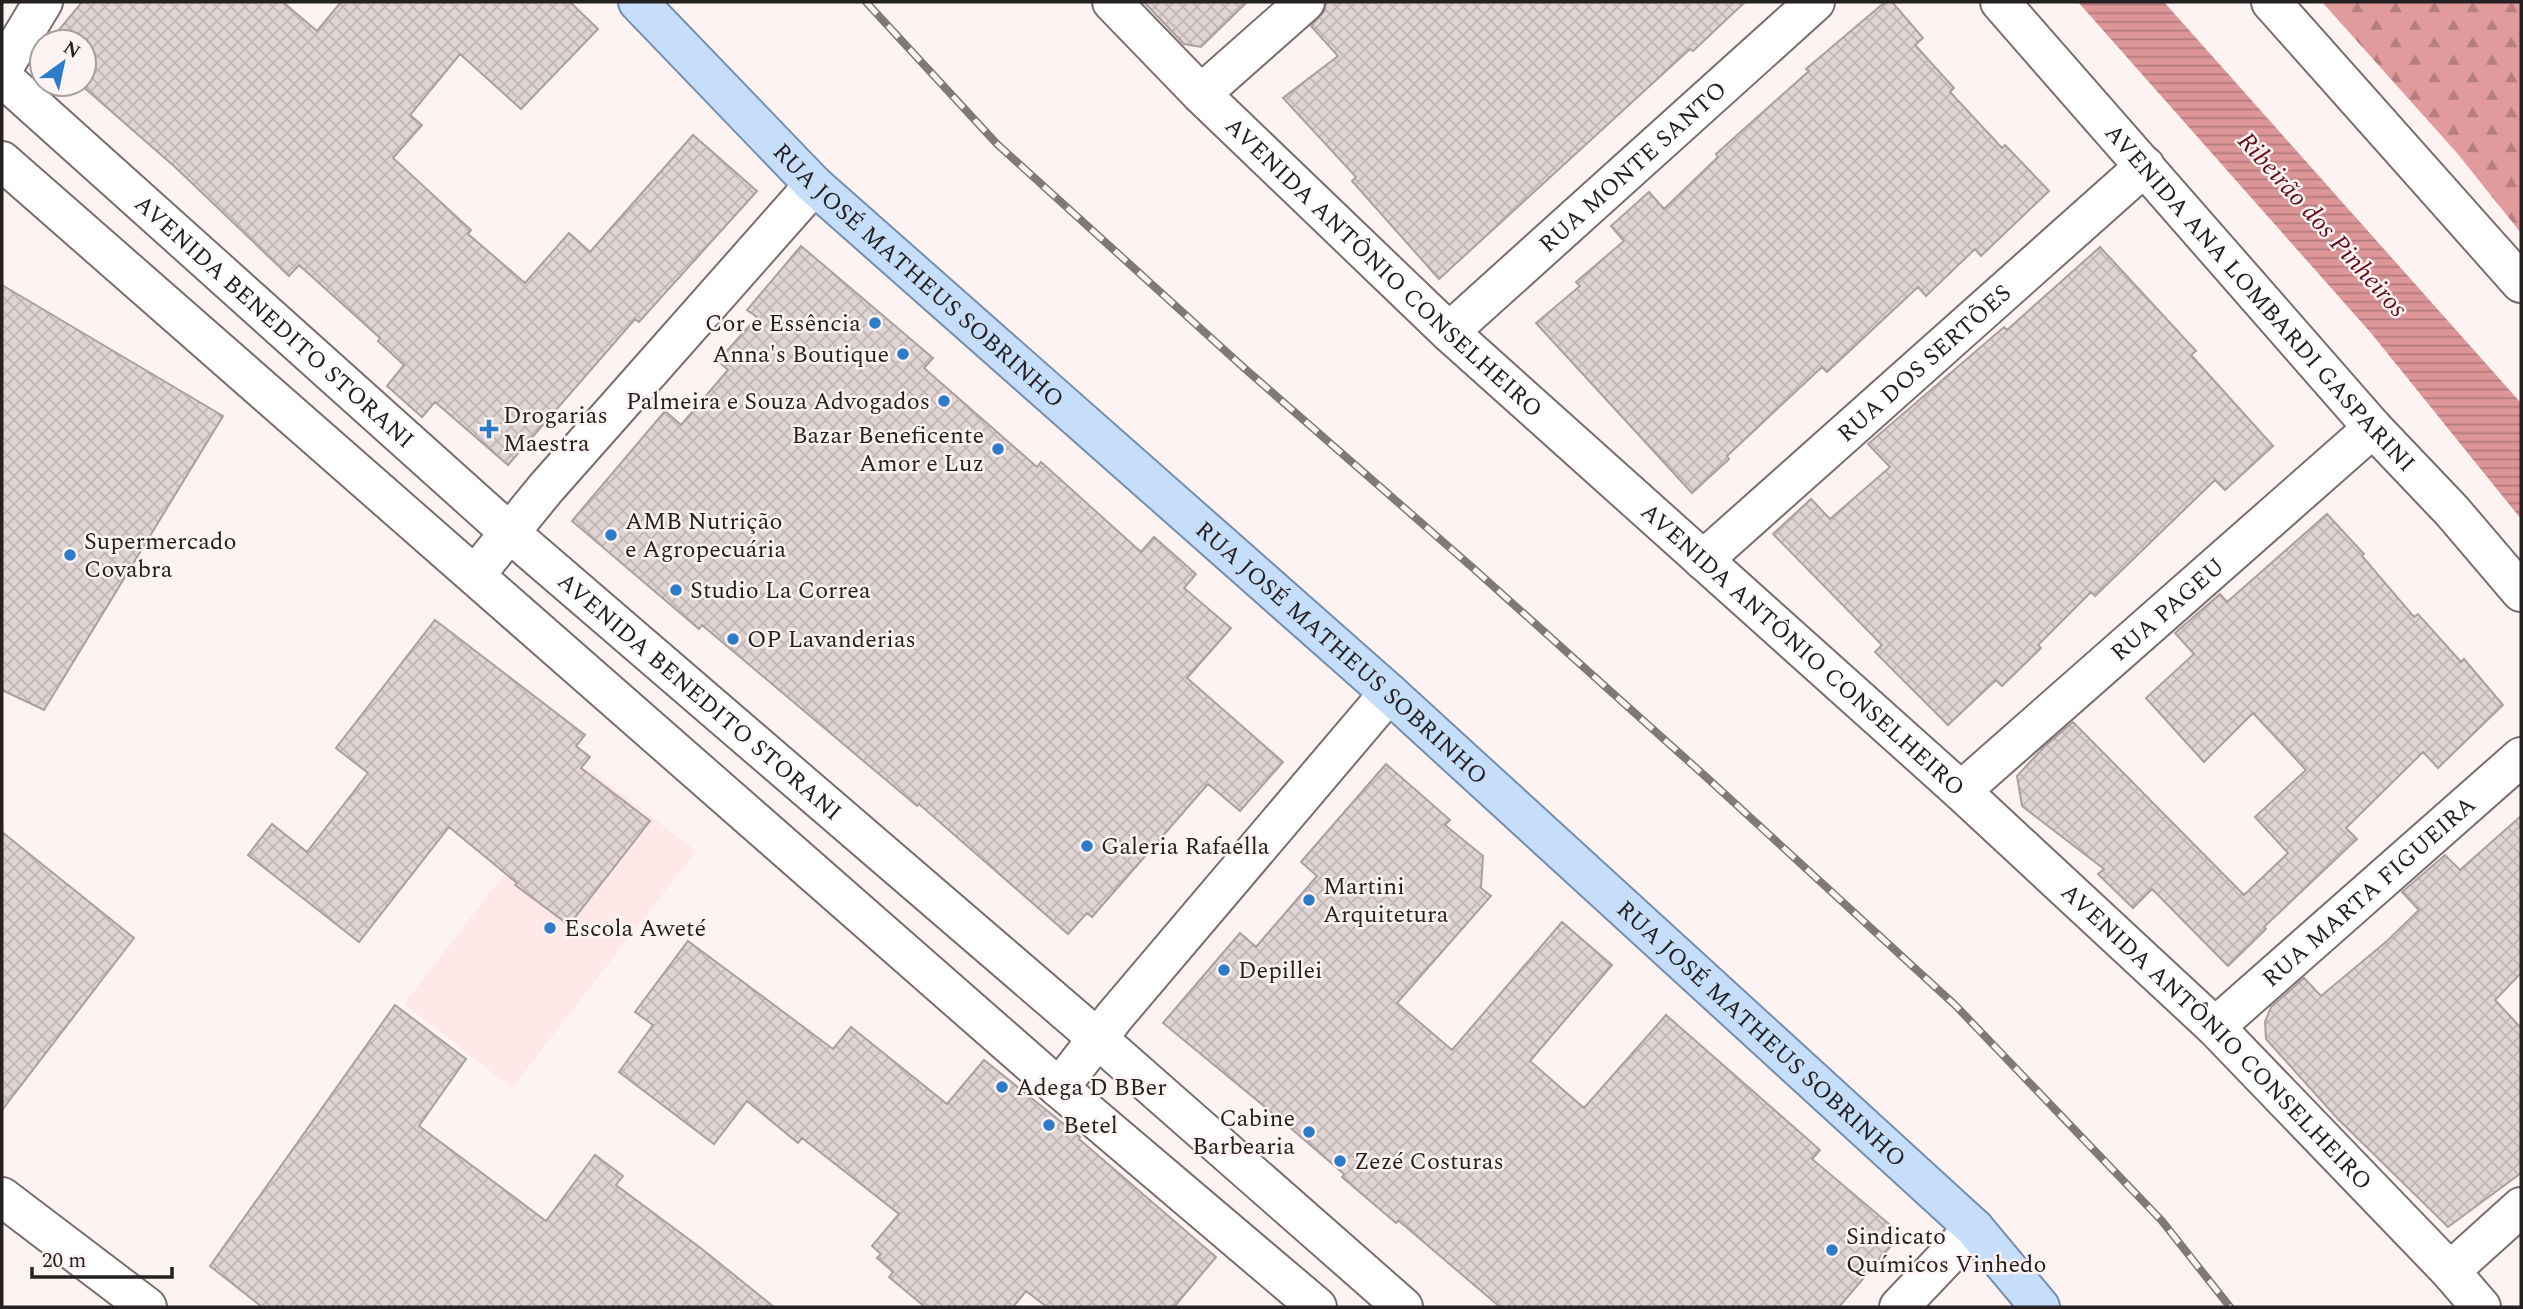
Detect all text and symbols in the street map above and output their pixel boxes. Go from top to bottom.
north arrow [28,28,98,98]
text: N [57,34,86,66]
street label: RUA MONTE SANTO [1531,73,1735,262]
street label: AVENIDA ANTÔNIO CONSELHEIRO [1216,109,1550,427]
street label: AVENIDA ANA LOMBARDI GASPARINI [2096,116,2423,481]
water label: Ribeirão dos Pinheiros [2228,123,2417,327]
street label: RUA JOSÉ MATHEUS SOBRINHO [764,135,1072,417]
street label: AVENIDA BENEDITO STORANI [126,187,422,458]
street label: RUA DOS SERTÕES [1829,276,2020,451]
place label: Cor e Essência [705,306,861,342]
marker: Cor e Essência [867,315,883,331]
place label: Anna's Boutique [712,337,889,373]
marker: Anna's Boutique [895,346,911,362]
place label: Palmeira e Souza Advogados [626,384,930,420]
marker: Palmeira e Souza Advogados [936,393,952,409]
place label: Drogarias Maestra [503,398,608,462]
place label: Bazar Beneficente Amor e Luz [792,418,984,482]
marker: Drogarias Maestra [481,421,497,437]
marker: Bazar Beneficente Amor e Luz [990,441,1006,457]
street label: AVENIDA ANTÔNIO CONSELHEIRO [1632,495,1973,805]
place label: AMB Nutrição e Agropecuária [625,504,787,568]
street label: RUA JOSÉ MATHEUS SOBRINHO [1187,513,1495,794]
place label: Supermercado Covabra [84,524,236,588]
marker: AMB Nutrição e Agropecuária [603,527,619,543]
marker: Supermercado Covabra [62,547,78,563]
street label: RUA PAGEU [2103,549,2233,670]
street label: AVENIDA BENEDITO STORANI [549,564,850,830]
place label: Studio La Correa [690,573,871,609]
marker: Studio La Correa [668,582,684,598]
place label: OP Lavanderias [747,622,916,658]
marker: OP Lavanderias [725,631,741,647]
street label: RUA MARTA FIGUEIRA [2255,788,2484,996]
place label: Galeria Rafaella [1101,829,1270,865]
marker: Galeria Rafaella [1079,838,1095,854]
place label: Martini Arquitetura [1323,869,1449,933]
street label: AVENIDA ANTÔNIO CONSELHEIRO [2052,875,2380,1199]
marker: Martini Arquitetura [1301,892,1317,908]
street label: RUA JOSÉ MATHEUS SOBRINHO [1608,892,1914,1177]
place label: Escola Aweté [564,911,706,947]
marker: Escola Aweté [542,920,558,936]
place label: Depillei [1238,953,1323,989]
marker: Depillei [1216,962,1232,978]
place label: Adega D BBer [1016,1070,1167,1106]
marker: Adega D BBer [994,1079,1010,1095]
place label: Cabine Barbearia [1192,1101,1295,1165]
place label: Betel [1063,1108,1118,1144]
marker: Betel [1041,1117,1057,1133]
marker: Cabine Barbearia [1301,1124,1317,1140]
place label: Zezé Costuras [1354,1144,1504,1180]
marker: Zezé Costuras [1332,1153,1348,1169]
place label: Sindicato Químicos Vinhedo [1846,1219,2046,1283]
scale bar [32,1236,172,1280]
marker: Sindicato Químicos Vinhedo [1824,1242,1840,1258]
text: 20 m [42,1245,86,1277]

